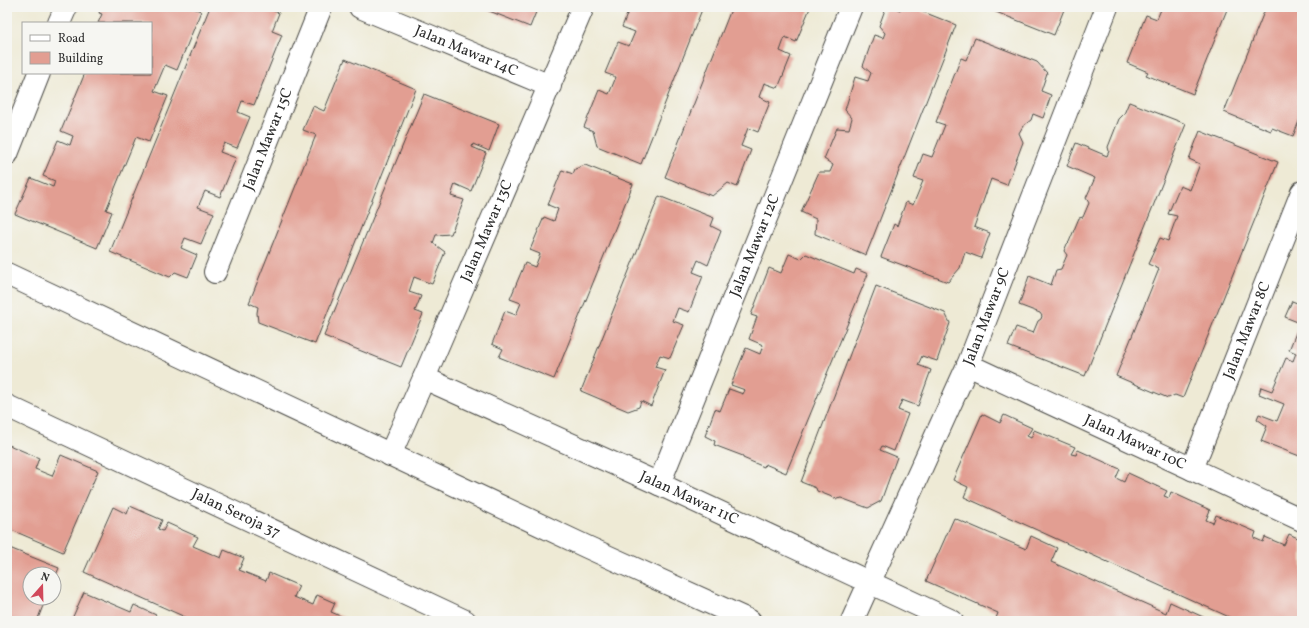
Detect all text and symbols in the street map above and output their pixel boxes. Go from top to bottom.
street label: Jalan Mawar 14C [411,20,521,82]
legend [22,22,152,74]
text: Road [58,31,85,47]
text: Building [58,51,103,67]
street label: Jalan Mawar 15C [238,85,298,194]
street label: Jalan Mawar 13C [456,177,518,285]
street label: Jalan Mawar 12C [725,191,785,300]
street label: Jalan Mawar 9C [958,264,1015,369]
street label: Jalan Mawar 8C [1218,278,1276,382]
street label: Jalan Mawar 10C [1080,410,1190,475]
street label: Jalan Mawar 11C [636,466,742,530]
street label: Jalan Seroja 37 [188,484,284,543]
north arrow [22,566,62,606]
text: N [39,570,51,586]

